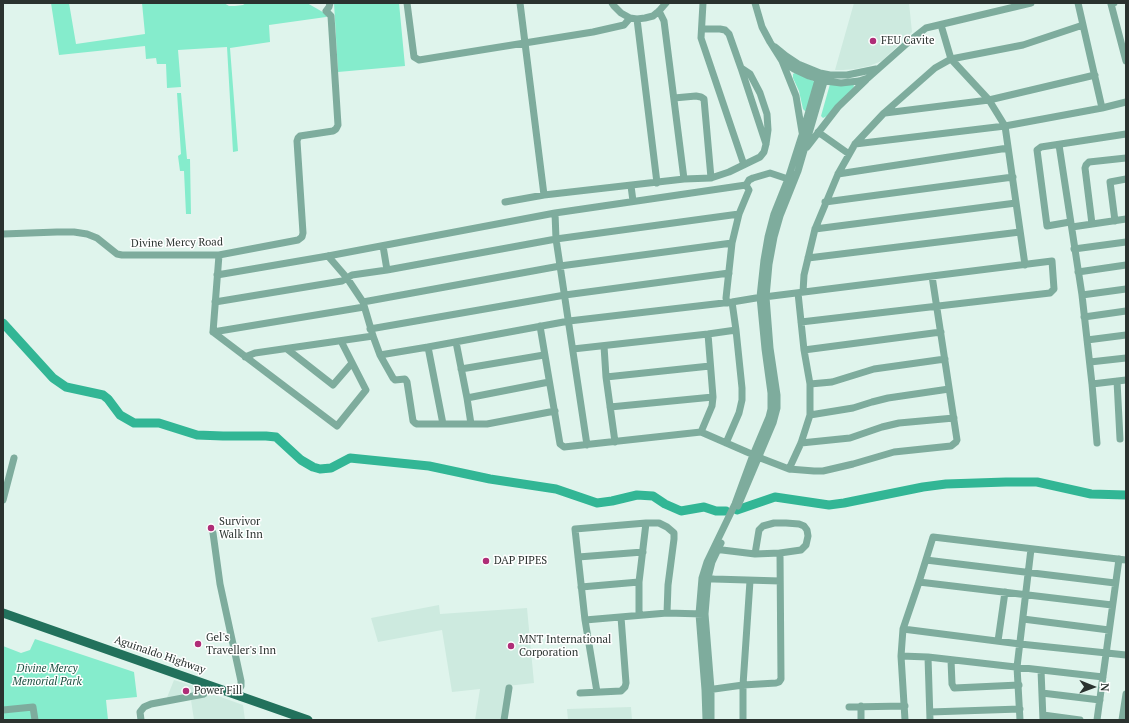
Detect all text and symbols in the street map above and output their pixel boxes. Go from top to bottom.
place label: FEU Cavite [881,34,935,48]
marker: FEU Cavite [868,36,878,46]
street label: Divine Mercy Road [131,236,223,250]
place label: Survivor Walk Inn [219,515,263,541]
marker: Survivor Walk Inn [206,523,216,533]
place label: DAP PIPES [494,554,547,568]
marker: DAP PIPES [481,556,491,566]
place label: Gel's Traveller's Inn [206,631,276,657]
street label: Aguinaldo Highway [113,633,207,677]
place label: MNT International Corporation [519,633,611,659]
marker: Gel's Traveller's Inn [193,639,203,649]
marker: MNT International Corporation [506,641,516,651]
park label: Divine Mercy Memorial Park [12,662,82,688]
north arrow [1073,667,1113,707]
text: N [1098,683,1112,692]
place label: Power Fill [194,684,242,698]
marker: Power Fill [181,686,191,696]

